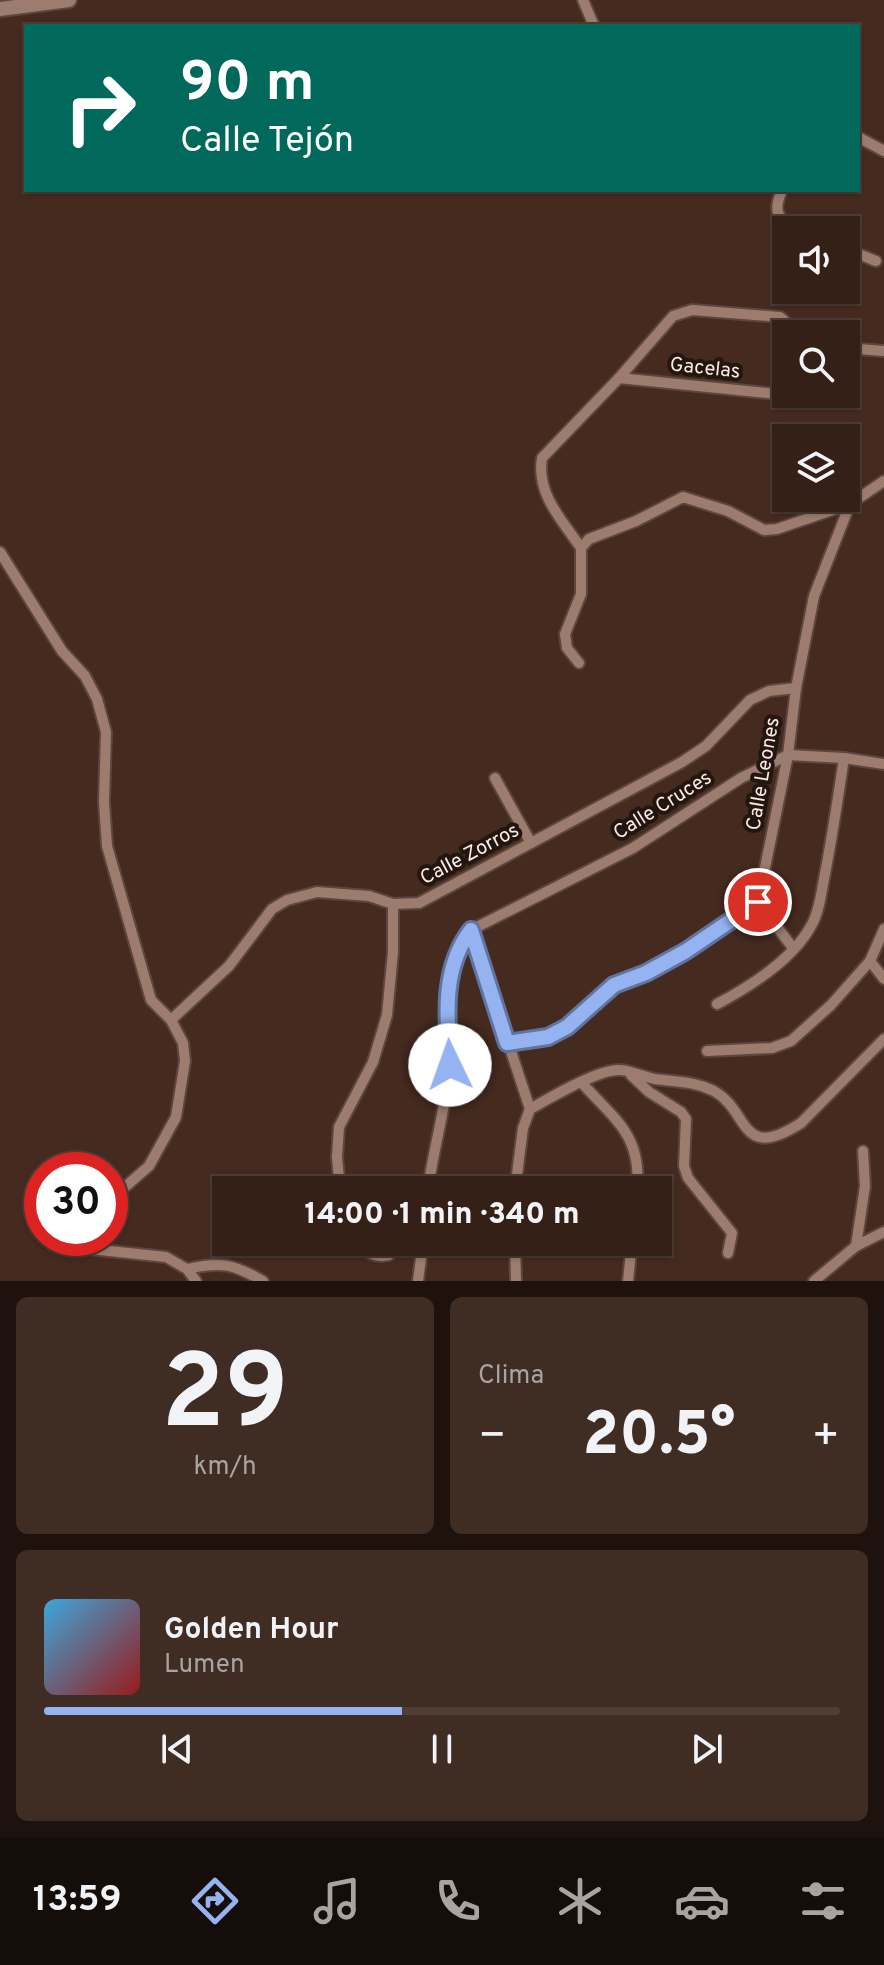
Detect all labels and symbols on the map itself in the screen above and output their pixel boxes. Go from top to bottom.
street label: Gacelas [669,352,741,386]
street label: Calle Leones [741,715,787,833]
street label: Calle Cruces [609,766,717,846]
street label: Calle Zorros [416,818,524,892]
pin [724,868,792,936]
position arrow [408,1023,492,1107]
speed limit sign: 30 [24,1152,128,1256]

